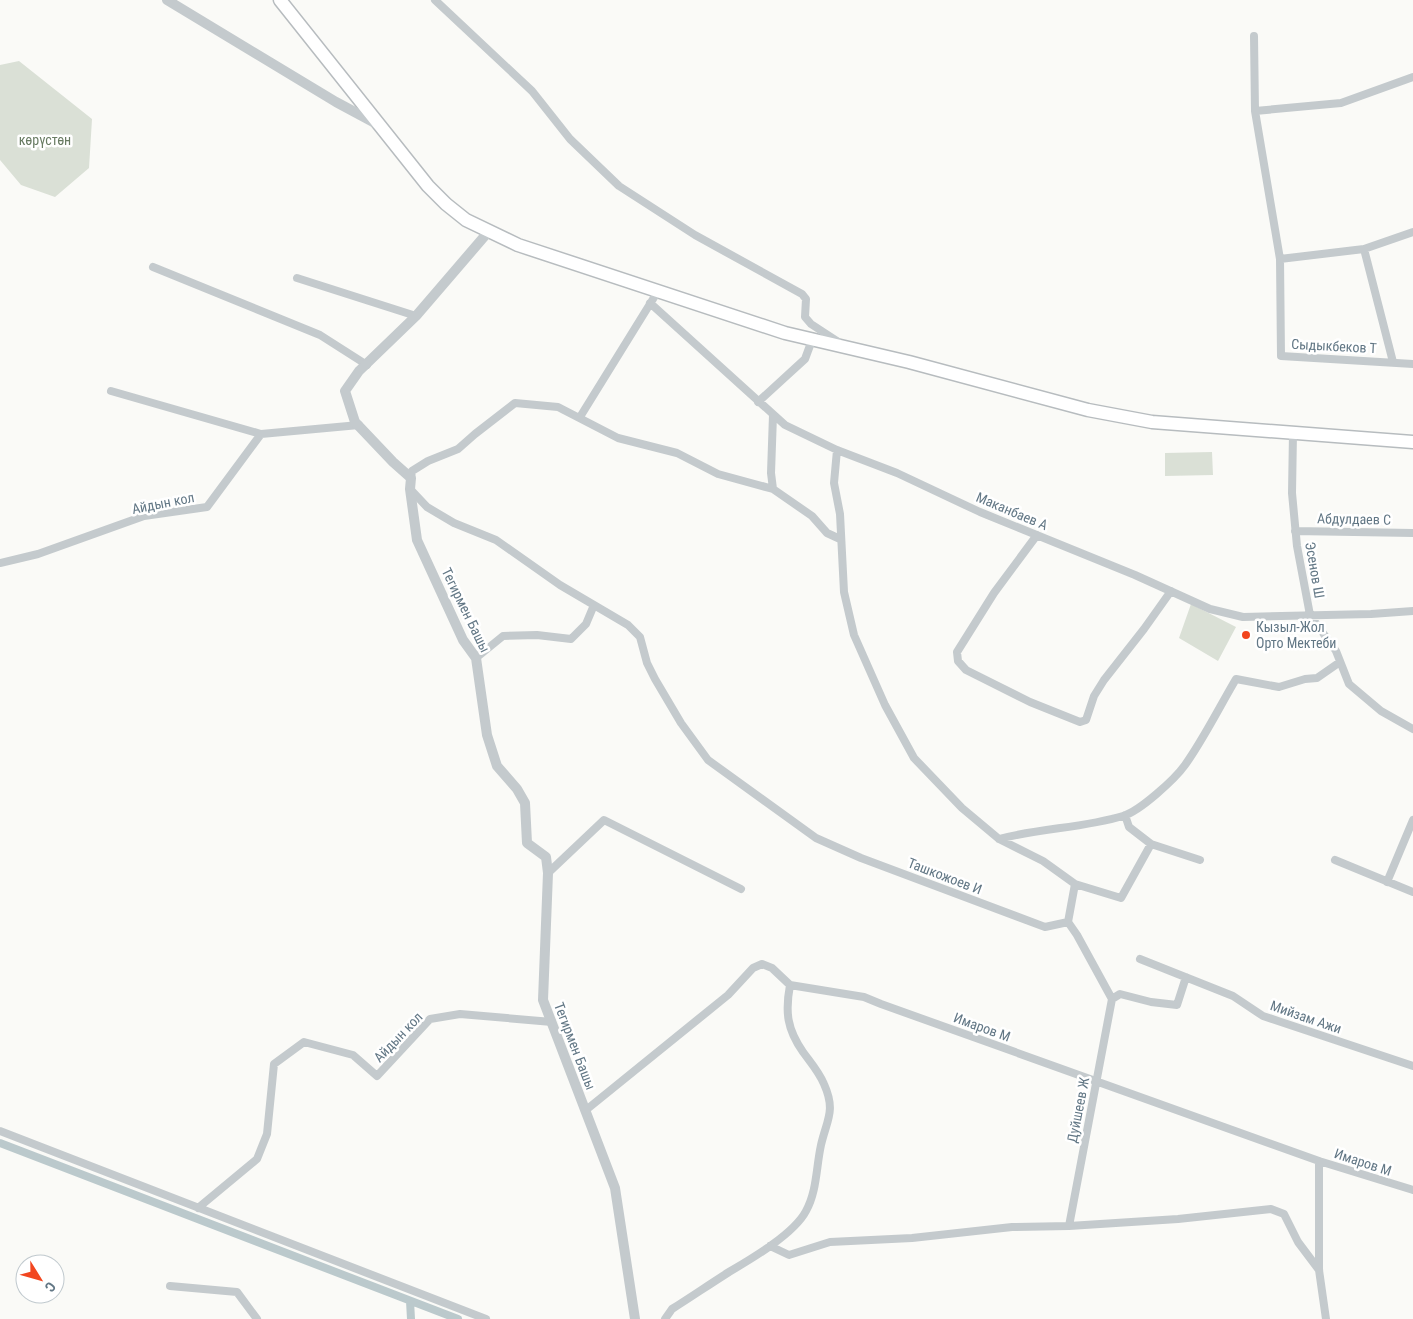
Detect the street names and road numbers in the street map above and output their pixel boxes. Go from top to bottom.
street label: Сыдыкбеков Т [1291,336,1377,356]
street label: Айдын кол [130,489,196,517]
street label: Маканбаев А [974,489,1050,533]
street label: Абдулдаев С [1317,510,1391,528]
street label: Эсенов Ш [1302,540,1328,600]
street label: Тегирмен Башы [439,565,493,655]
street label: Ташкожоев И [906,855,984,897]
street label: Мийзам Ажи [1268,997,1344,1037]
street label: Тегирмен Башы [551,1000,599,1092]
street label: Айдын кол [370,1009,426,1065]
street label: Имаров М [951,1009,1013,1045]
street label: Дуйшеев Ж [1064,1076,1092,1144]
street label: Имаров М [1332,1145,1394,1179]

